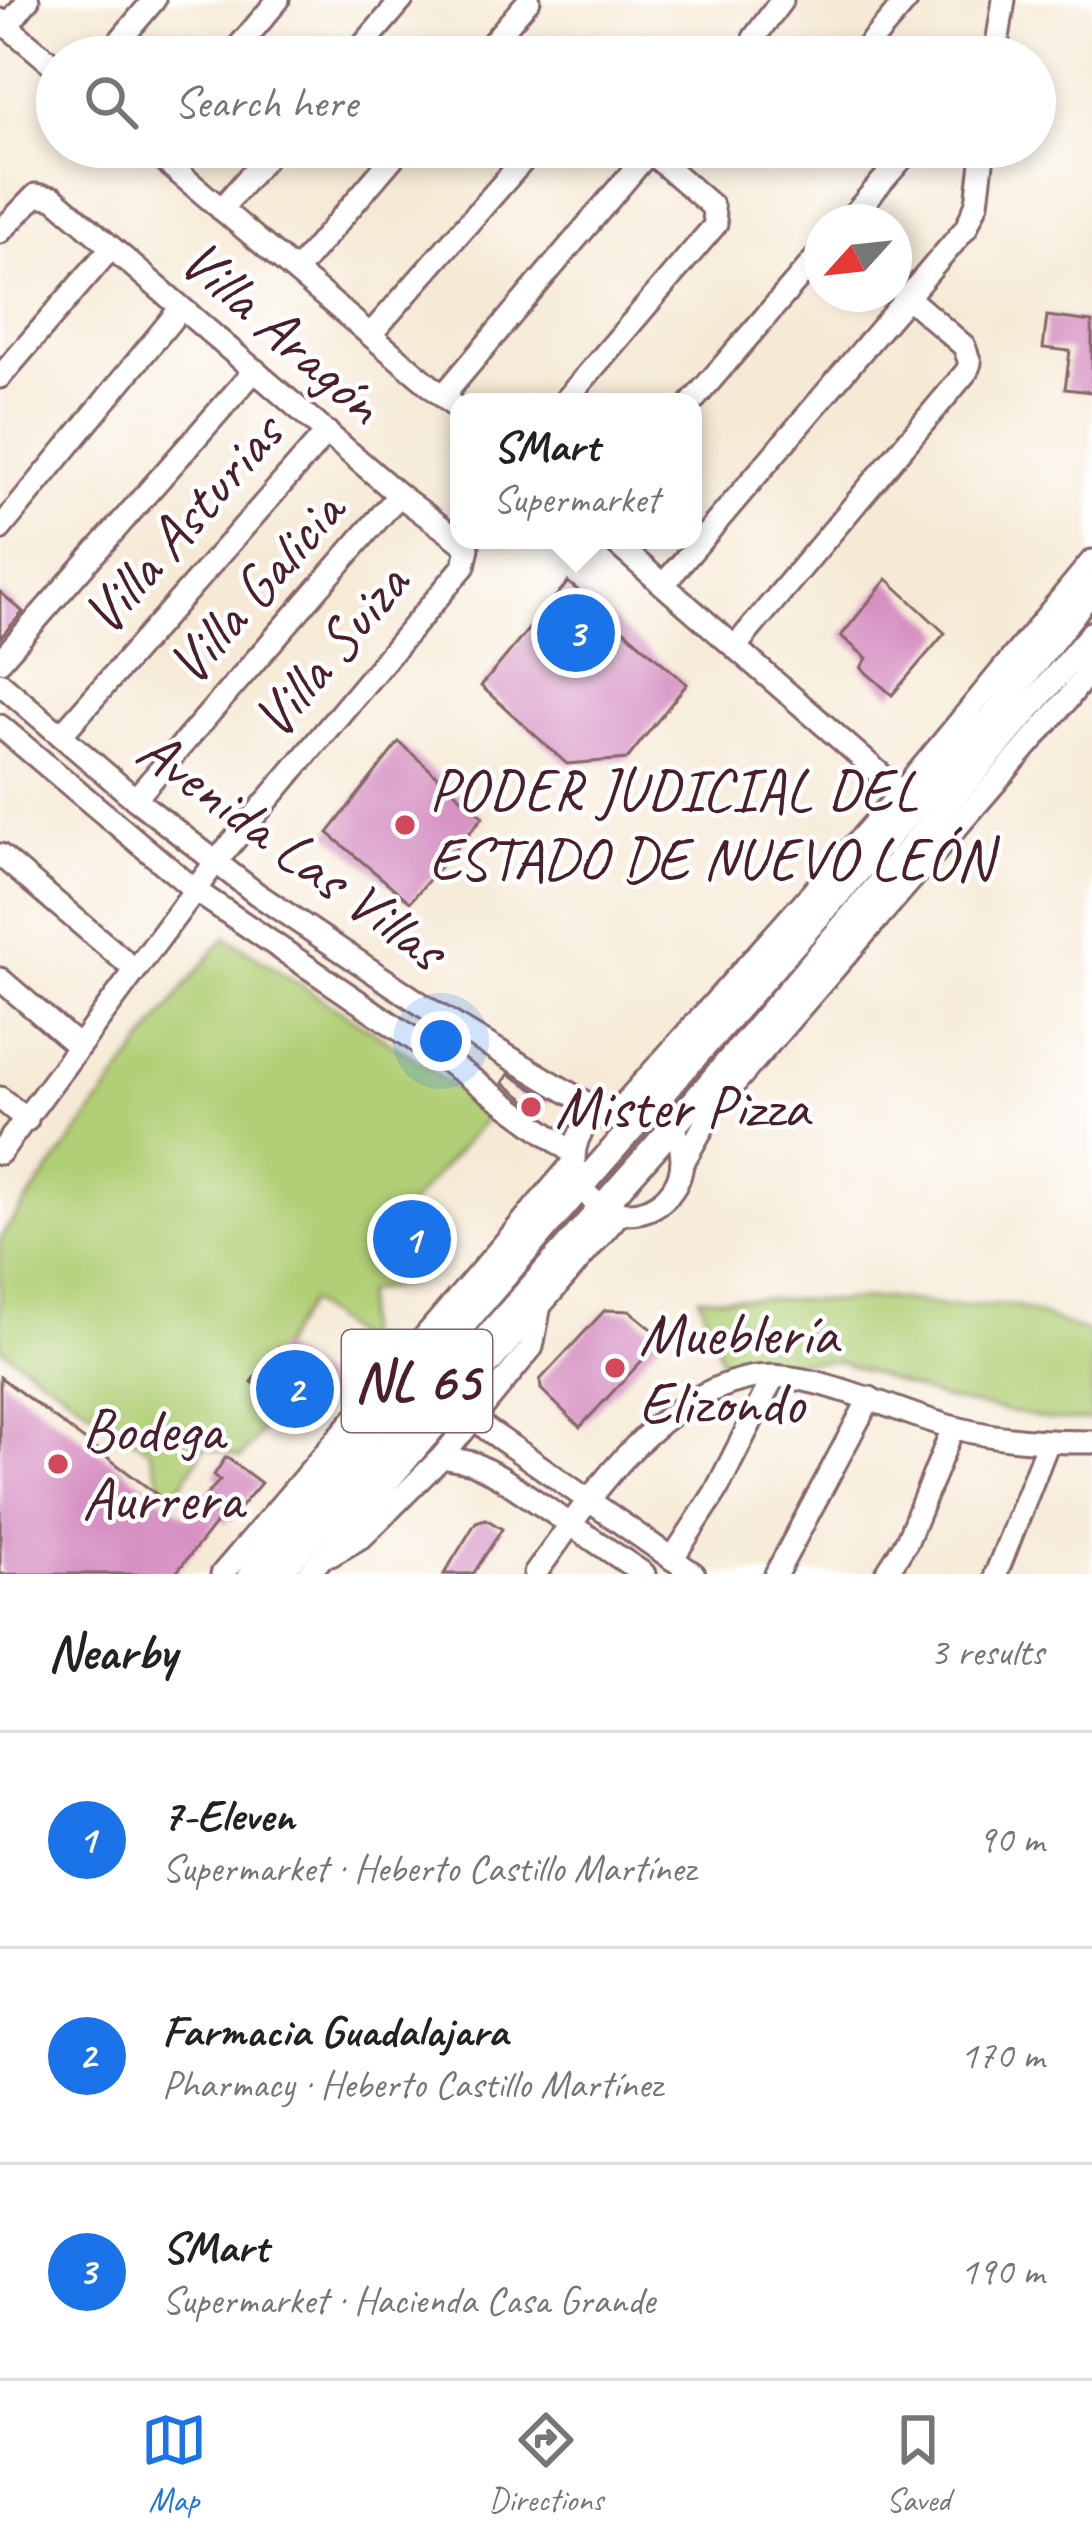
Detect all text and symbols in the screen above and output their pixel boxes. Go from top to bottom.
search box [36,36,1056,168]
icon: search [78,69,144,135]
text: Search here [174,74,357,131]
north arrow [804,204,912,312]
street label: Villa Aragón [165,222,401,441]
popup [450,393,702,549]
street label: Villa Asturias [65,394,302,651]
text: SMart [493,418,599,475]
street label: Villa Galicia [150,471,363,701]
text: Supermarket [493,475,659,524]
street label: Villa Suiza [235,545,428,754]
pin: 3 [537,588,615,678]
street label: Avenida Las Villas [123,712,466,990]
place label: PODER JUDICIAL DEL ESTADO DE NUEVO LEÓN [429,752,1001,897]
marker: PODER JUDICIAL DEL ESTADO DE NUEVO LEÓN [392,812,418,838]
your location [411,1011,471,1071]
place label: Mister Pizza [555,1069,813,1145]
marker: Mister Pizza [518,1094,544,1120]
pin: 1 [373,1194,451,1284]
place label: Mueblería Elizondo [639,1296,842,1441]
road number: NL 65 [342,1330,492,1432]
pin: 2 [256,1344,334,1434]
marker: Mueblería Elizondo [602,1355,628,1381]
place label: Bodega Aurrera [82,1392,248,1537]
marker: Bodega Aurrera [45,1451,71,1477]
text: Nearby [48,1620,176,1684]
text: 3 results [930,1628,1044,1677]
text: 7-Eleven [162,1787,294,1844]
text: 1 [78,1815,96,1864]
text: 90 m [978,1815,1044,1864]
text: Supermarket · Heberto Castillo Martínez [162,1844,696,1893]
text: Farmacia Guadalajara [162,2003,508,2060]
text: 2 [78,2031,96,2080]
text: 170 m [960,2031,1044,2080]
text: Pharmacy · Heberto Castillo Martínez [162,2060,662,2109]
text: SMart [162,2219,268,2276]
text: 3 [78,2247,96,2296]
text: 190 m [960,2247,1044,2296]
text: Supermarket · Hacienda Casa Grande [162,2276,655,2325]
tab: Map [141,2407,207,2521]
tab: Directions [489,2407,603,2521]
tab: Saved [885,2407,951,2521]

